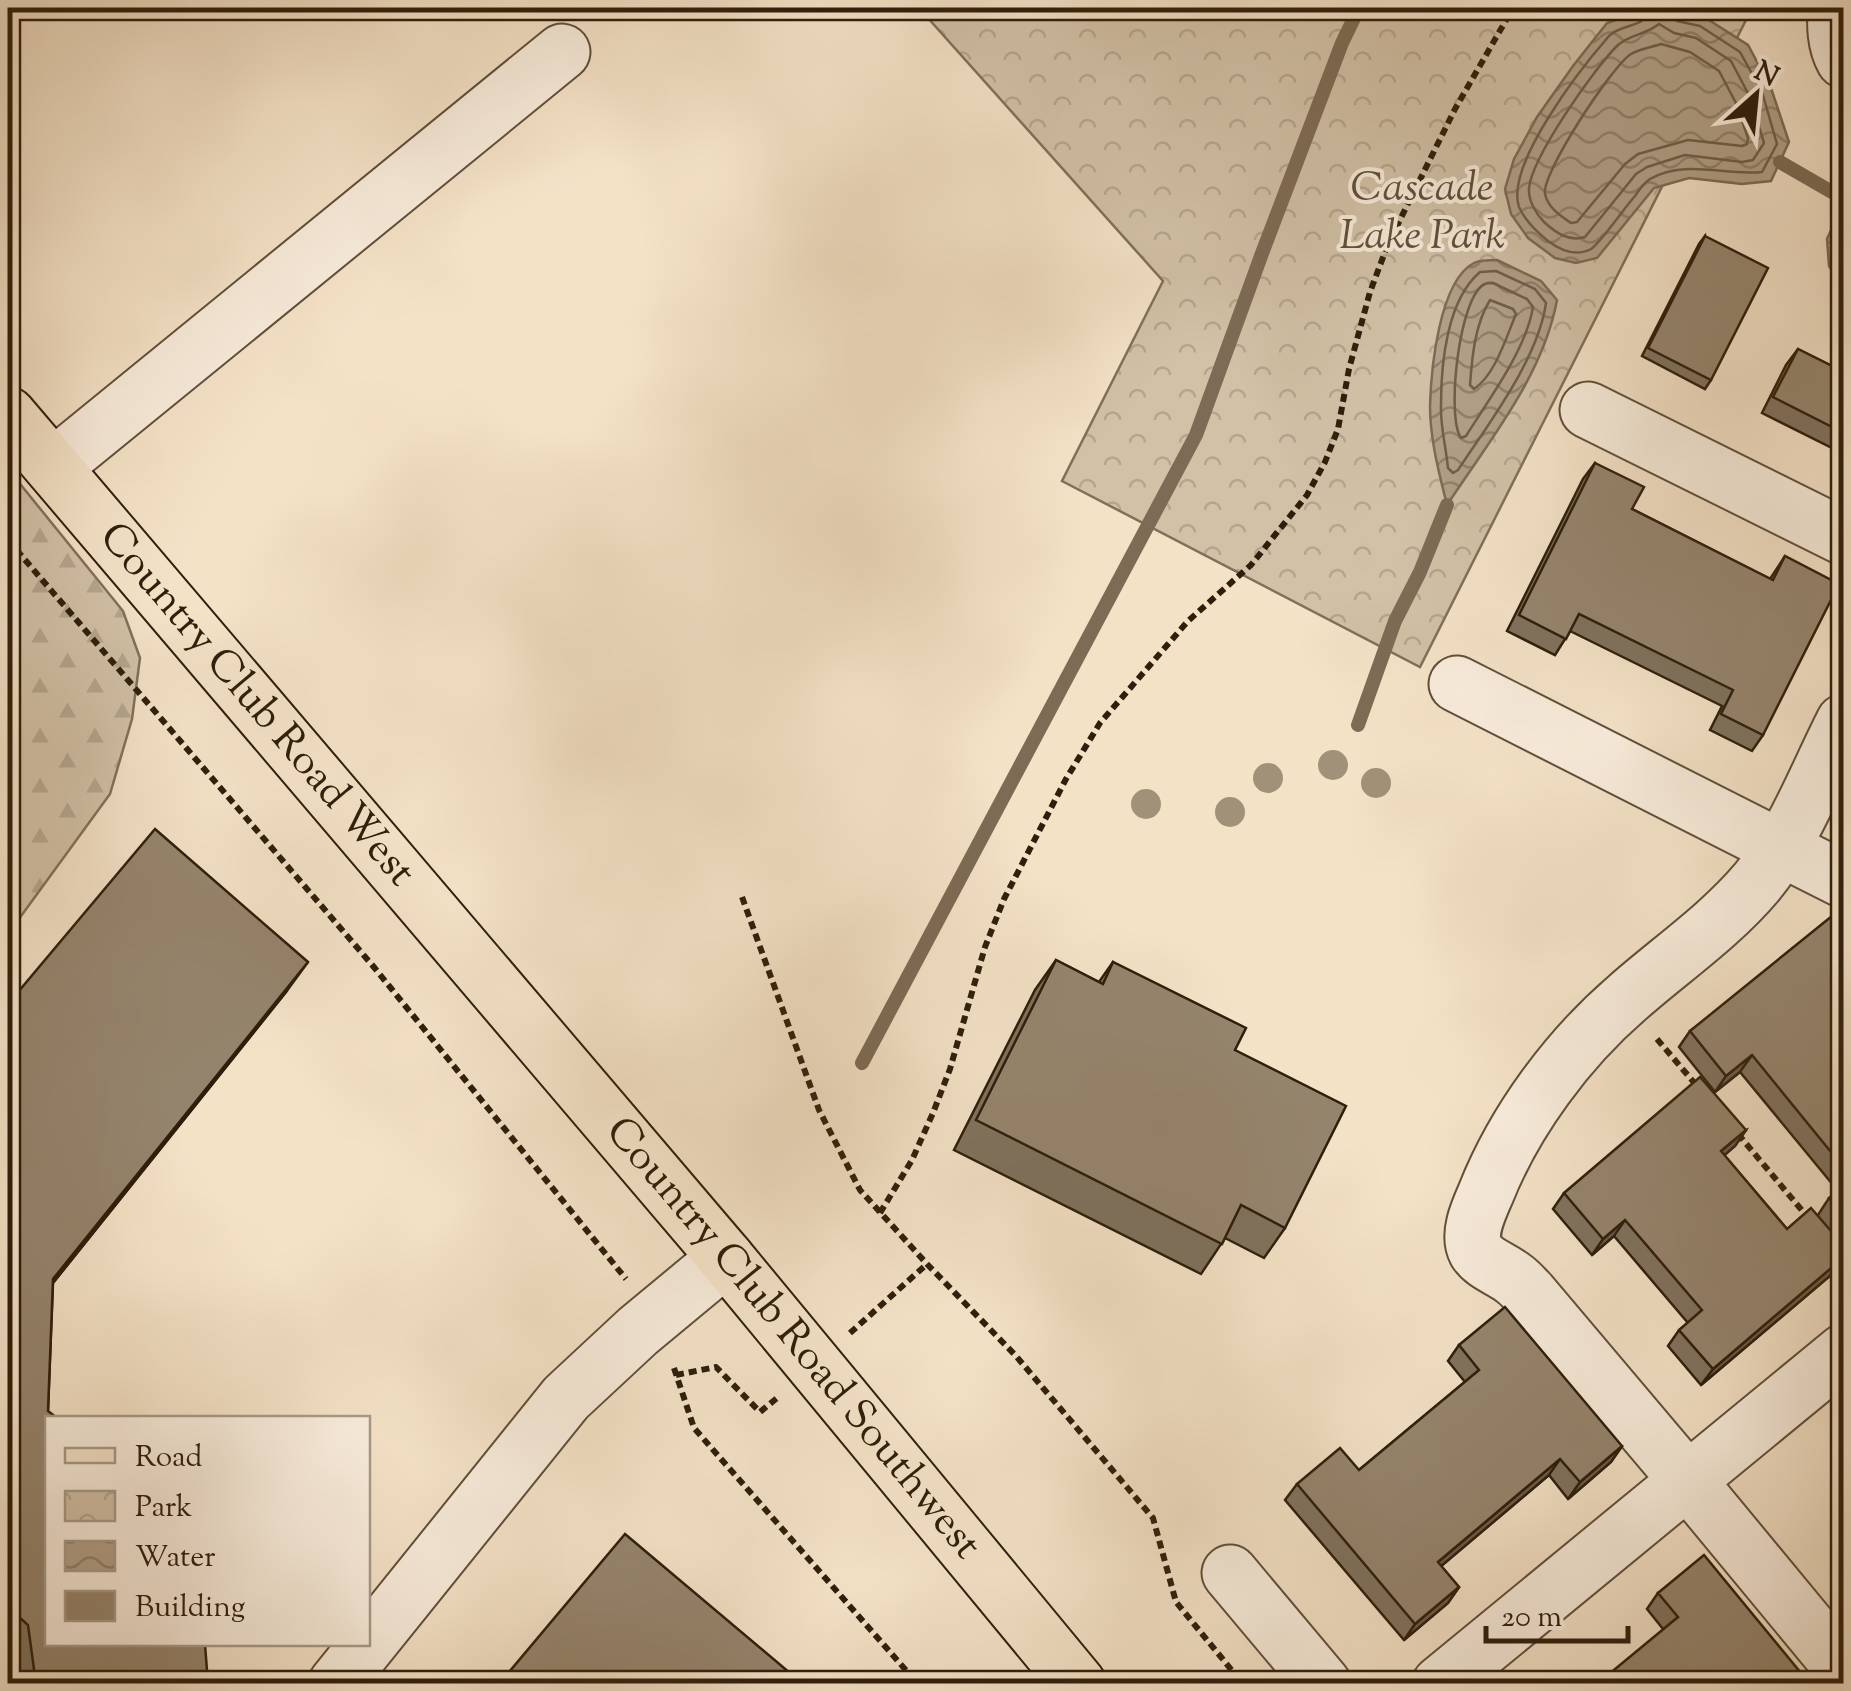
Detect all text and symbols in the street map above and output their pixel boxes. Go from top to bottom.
north arrow [1706,45,1806,145]
text: N [1747,53,1785,98]
park label: Cascade Lake Park [1339,160,1505,268]
street label: Country Club Road West [83,511,428,901]
street label: Country Club Road Southwest [589,1105,994,1574]
legend [45,1416,370,1646]
text: Road [135,1437,202,1480]
text: Park [135,1487,192,1530]
text: Water [135,1537,216,1580]
scale bar [1486,1581,1628,1643]
text: Building [135,1587,245,1630]
text: 20 m [1501,1597,1562,1640]

